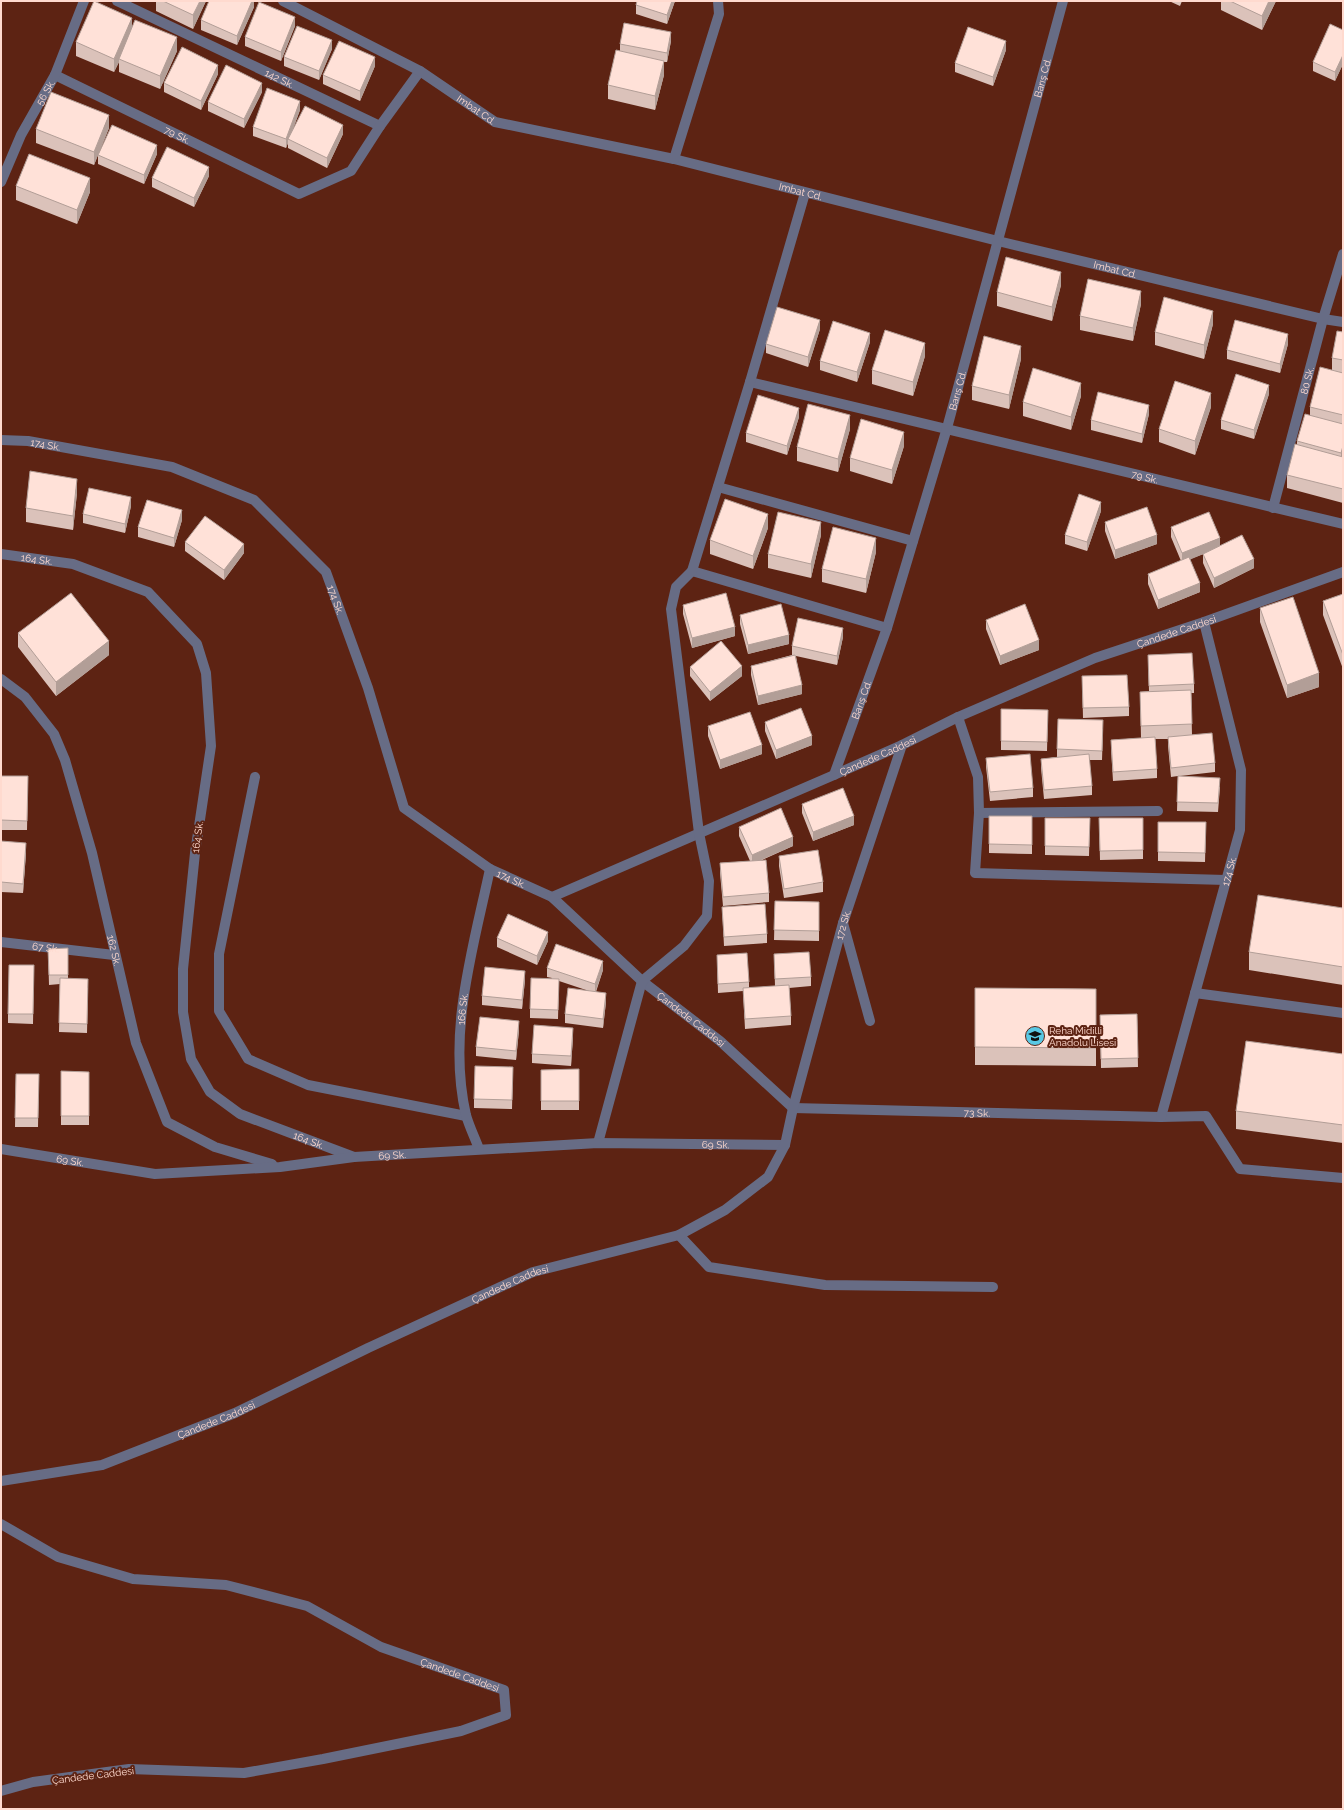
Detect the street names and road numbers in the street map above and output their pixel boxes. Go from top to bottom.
street label: Barış Cd. [1032,57,1053,99]
street label: 142 Sk. [263,67,296,90]
street label: 56 Sk. [34,78,57,107]
street label: Imbat Cd. [455,93,498,127]
street label: 79 Sk. [162,124,192,146]
street label: Imbat Cd. [778,181,823,202]
street label: Imbat Cd. [1092,259,1138,280]
street label: 80 Sk. [1298,366,1316,395]
street label: Barış Cd. [947,370,968,411]
street label: 174 Sk. [30,437,62,453]
street label: 79 Sk. [1130,469,1159,486]
street label: 164 Sk. [20,552,53,567]
street label: 174 Sk. [325,584,346,616]
street label: Çandede Caddesi [1136,613,1217,650]
street label: Barış Cd. [850,679,874,721]
street label: Çandede Caddesi [838,734,918,778]
street label: 164 Sk. [190,821,205,853]
street label: 174 Sk. [1220,855,1239,887]
street label: 174 Sk. [495,868,527,890]
street label: 172 Sk. [834,908,853,941]
street label: 162 Sk. [105,934,123,967]
street label: 67 Sk. [31,941,60,955]
street label: Çandede Caddesi [655,990,727,1049]
street label: 166 Sk. [456,992,470,1026]
street label: 73 Sk. [964,1107,990,1119]
street label: 164 Sk. [292,1130,325,1151]
street label: 69 Sk. [702,1139,730,1150]
street label: 69 Sk. [378,1149,406,1162]
street label: 69 Sk. [55,1153,85,1168]
street label: Çandede Caddesi [470,1263,550,1306]
street label: Çandede Caddesi [176,1399,257,1441]
street label: Çandede Caddesi [419,1656,500,1694]
street label: Çandede Caddesi [51,1765,135,1786]

